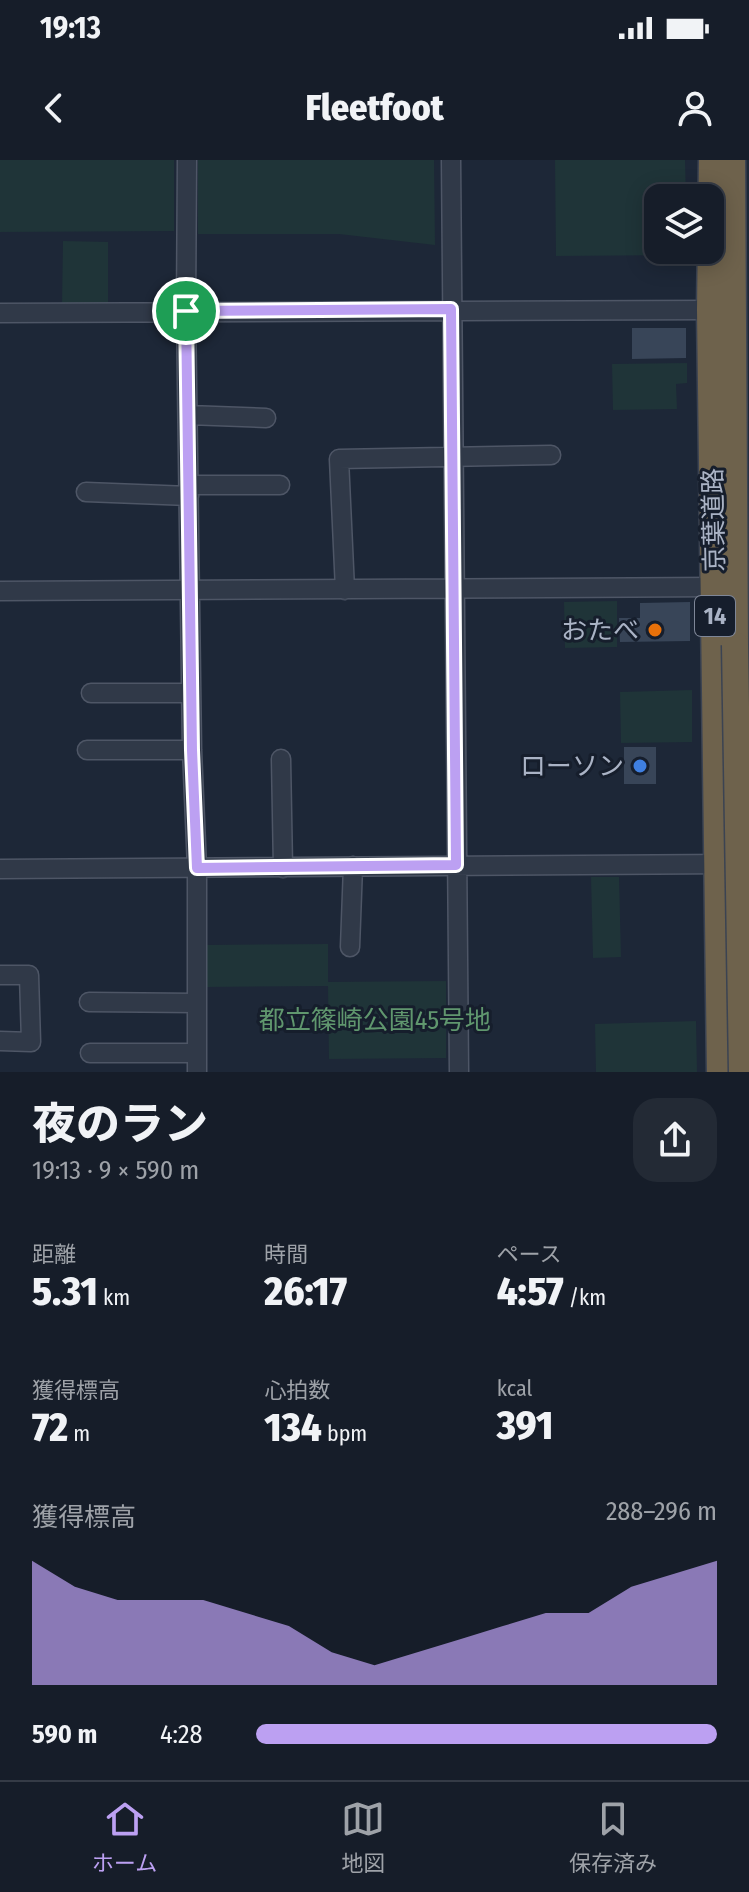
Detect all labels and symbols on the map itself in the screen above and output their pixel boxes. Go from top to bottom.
pin [152,277,220,345]
street label: 京葉道路 [698,468,730,572]
road number: 14 [695,596,735,636]
place label: おたべ [561,615,639,646]
marker: おたべ [646,621,664,639]
place label: ローソン [520,751,624,782]
marker: ローソン [631,757,649,775]
park label: 都立篠崎公園45号地 [259,1005,491,1036]

